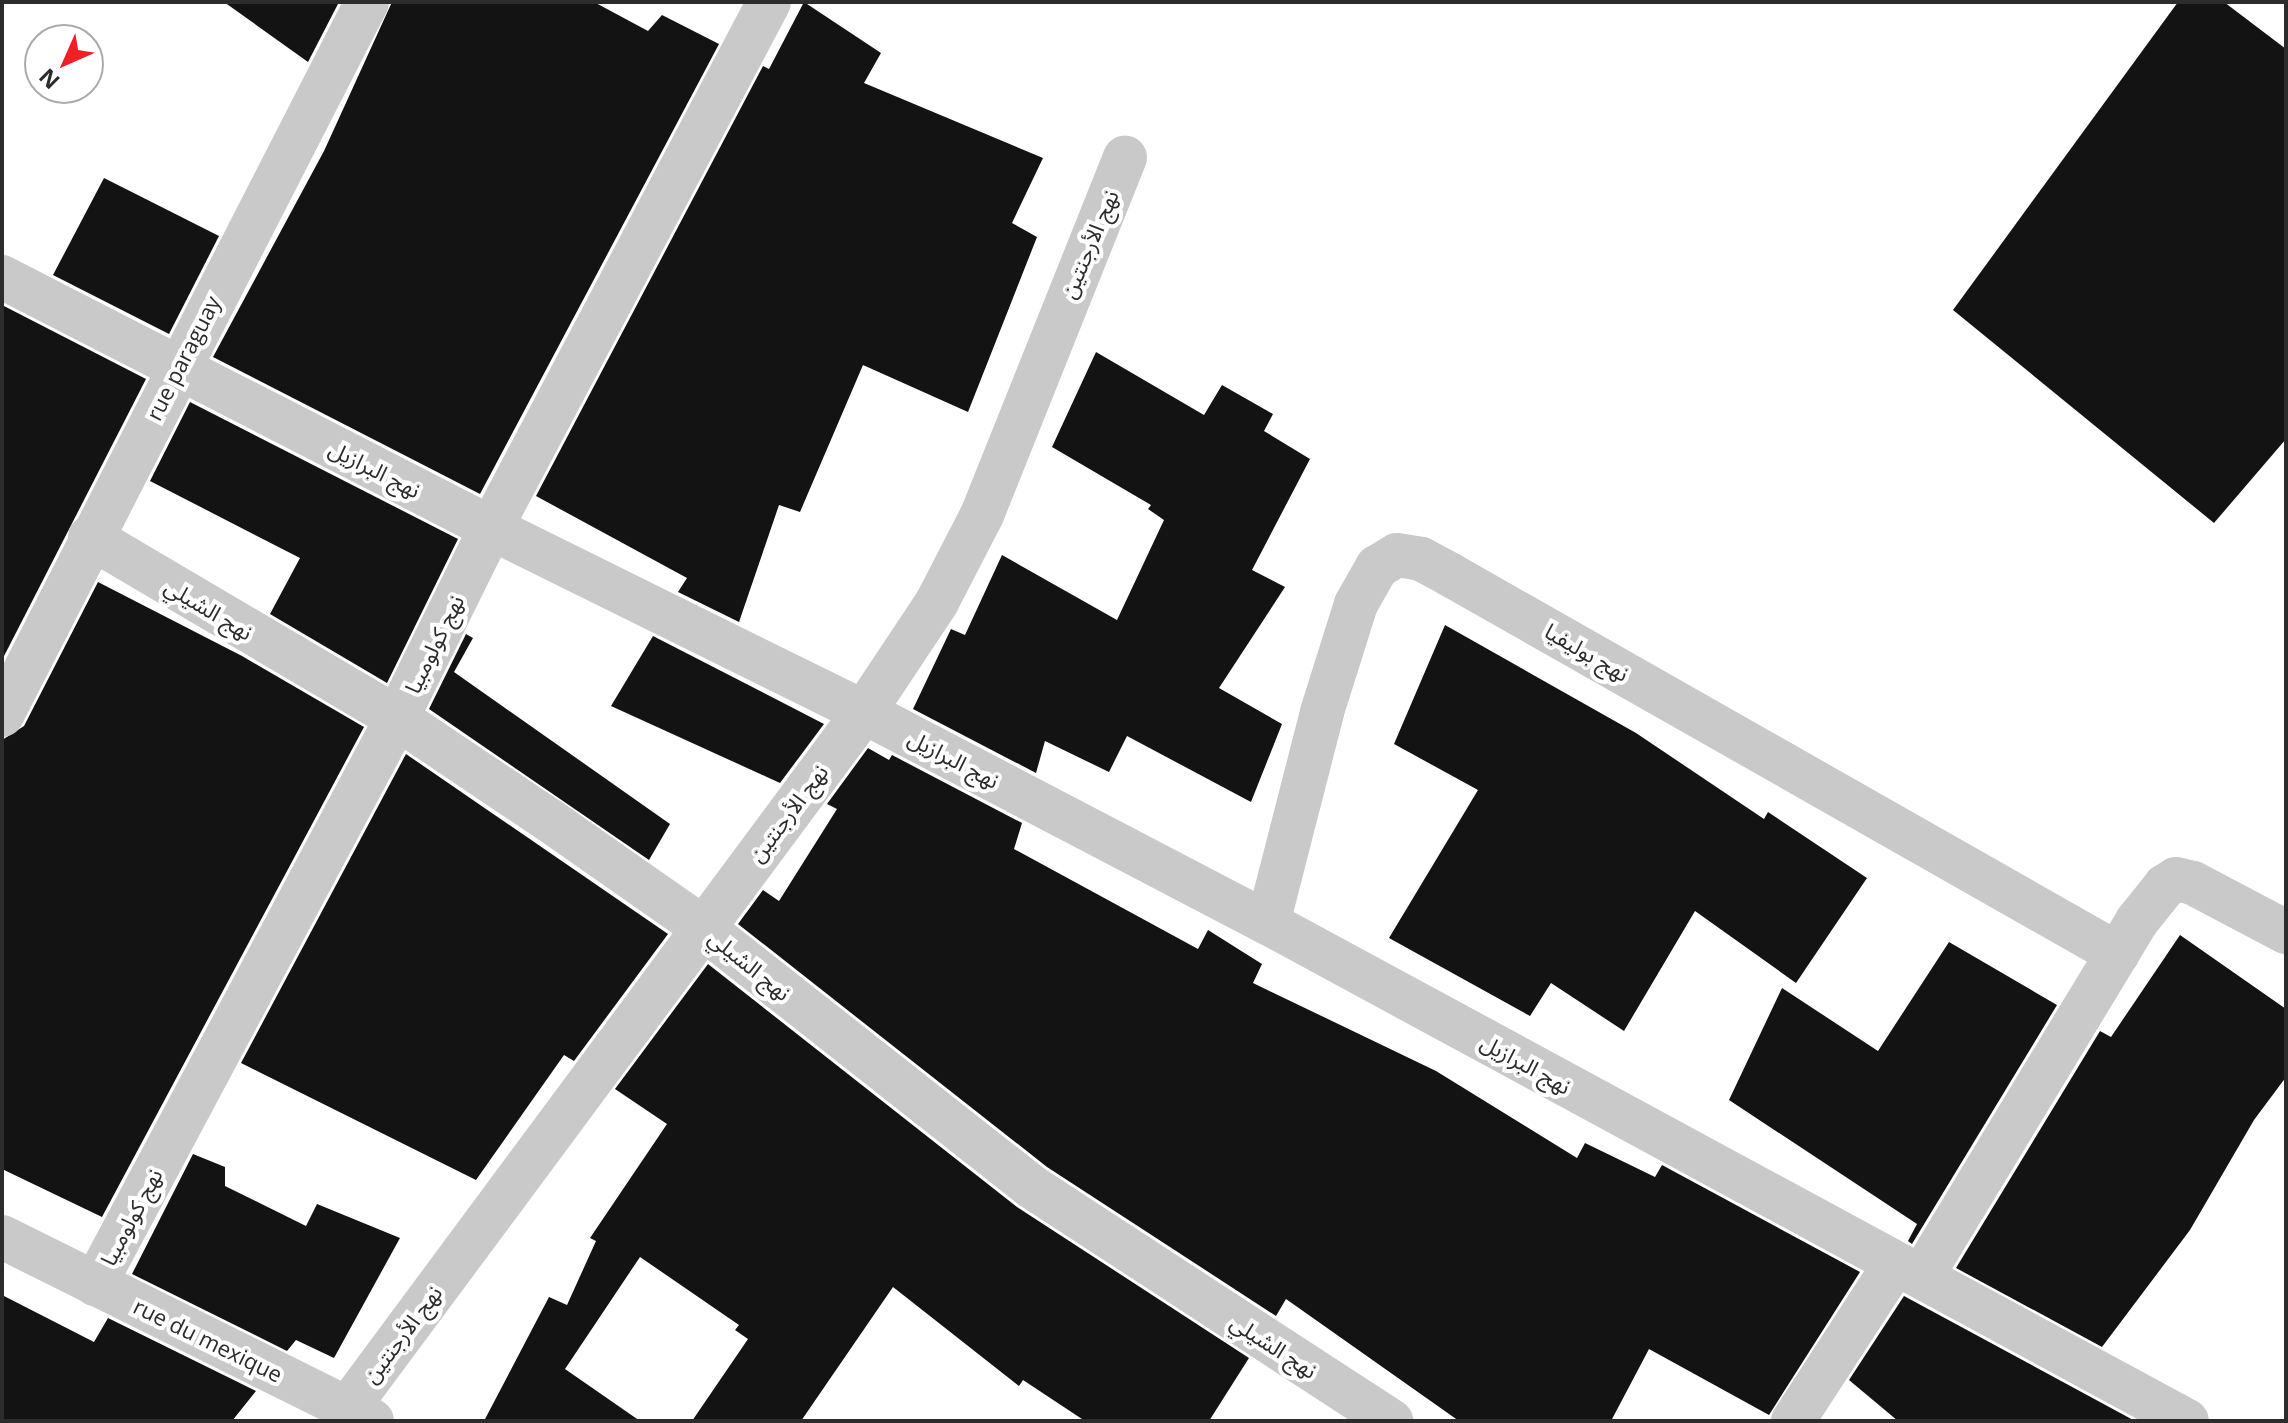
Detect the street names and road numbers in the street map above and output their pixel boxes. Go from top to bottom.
street label: نهج الأرجنتين [1054,186,1124,302]
street label: rue paraguay [140,291,226,425]
street label: نهج البرازيل [325,435,425,503]
street label: نهج الشيلي [160,573,258,645]
street label: نهج كولومبيا [399,590,469,698]
street label: نهج بوليفيا [1540,617,1634,687]
street label: نهج البرازيل [904,724,1004,794]
street label: نهج الأرجنتين [743,759,833,867]
street label: نهج الشيلي [704,924,796,1006]
street label: نهج البرازيل [1476,1028,1576,1100]
street label: نهج كولومبيا [94,1164,168,1270]
street label: نهج الأرجنتين [357,1280,447,1388]
street label: rue du mexique [129,1293,287,1387]
street label: نهج الشيلي [1226,1308,1322,1384]

